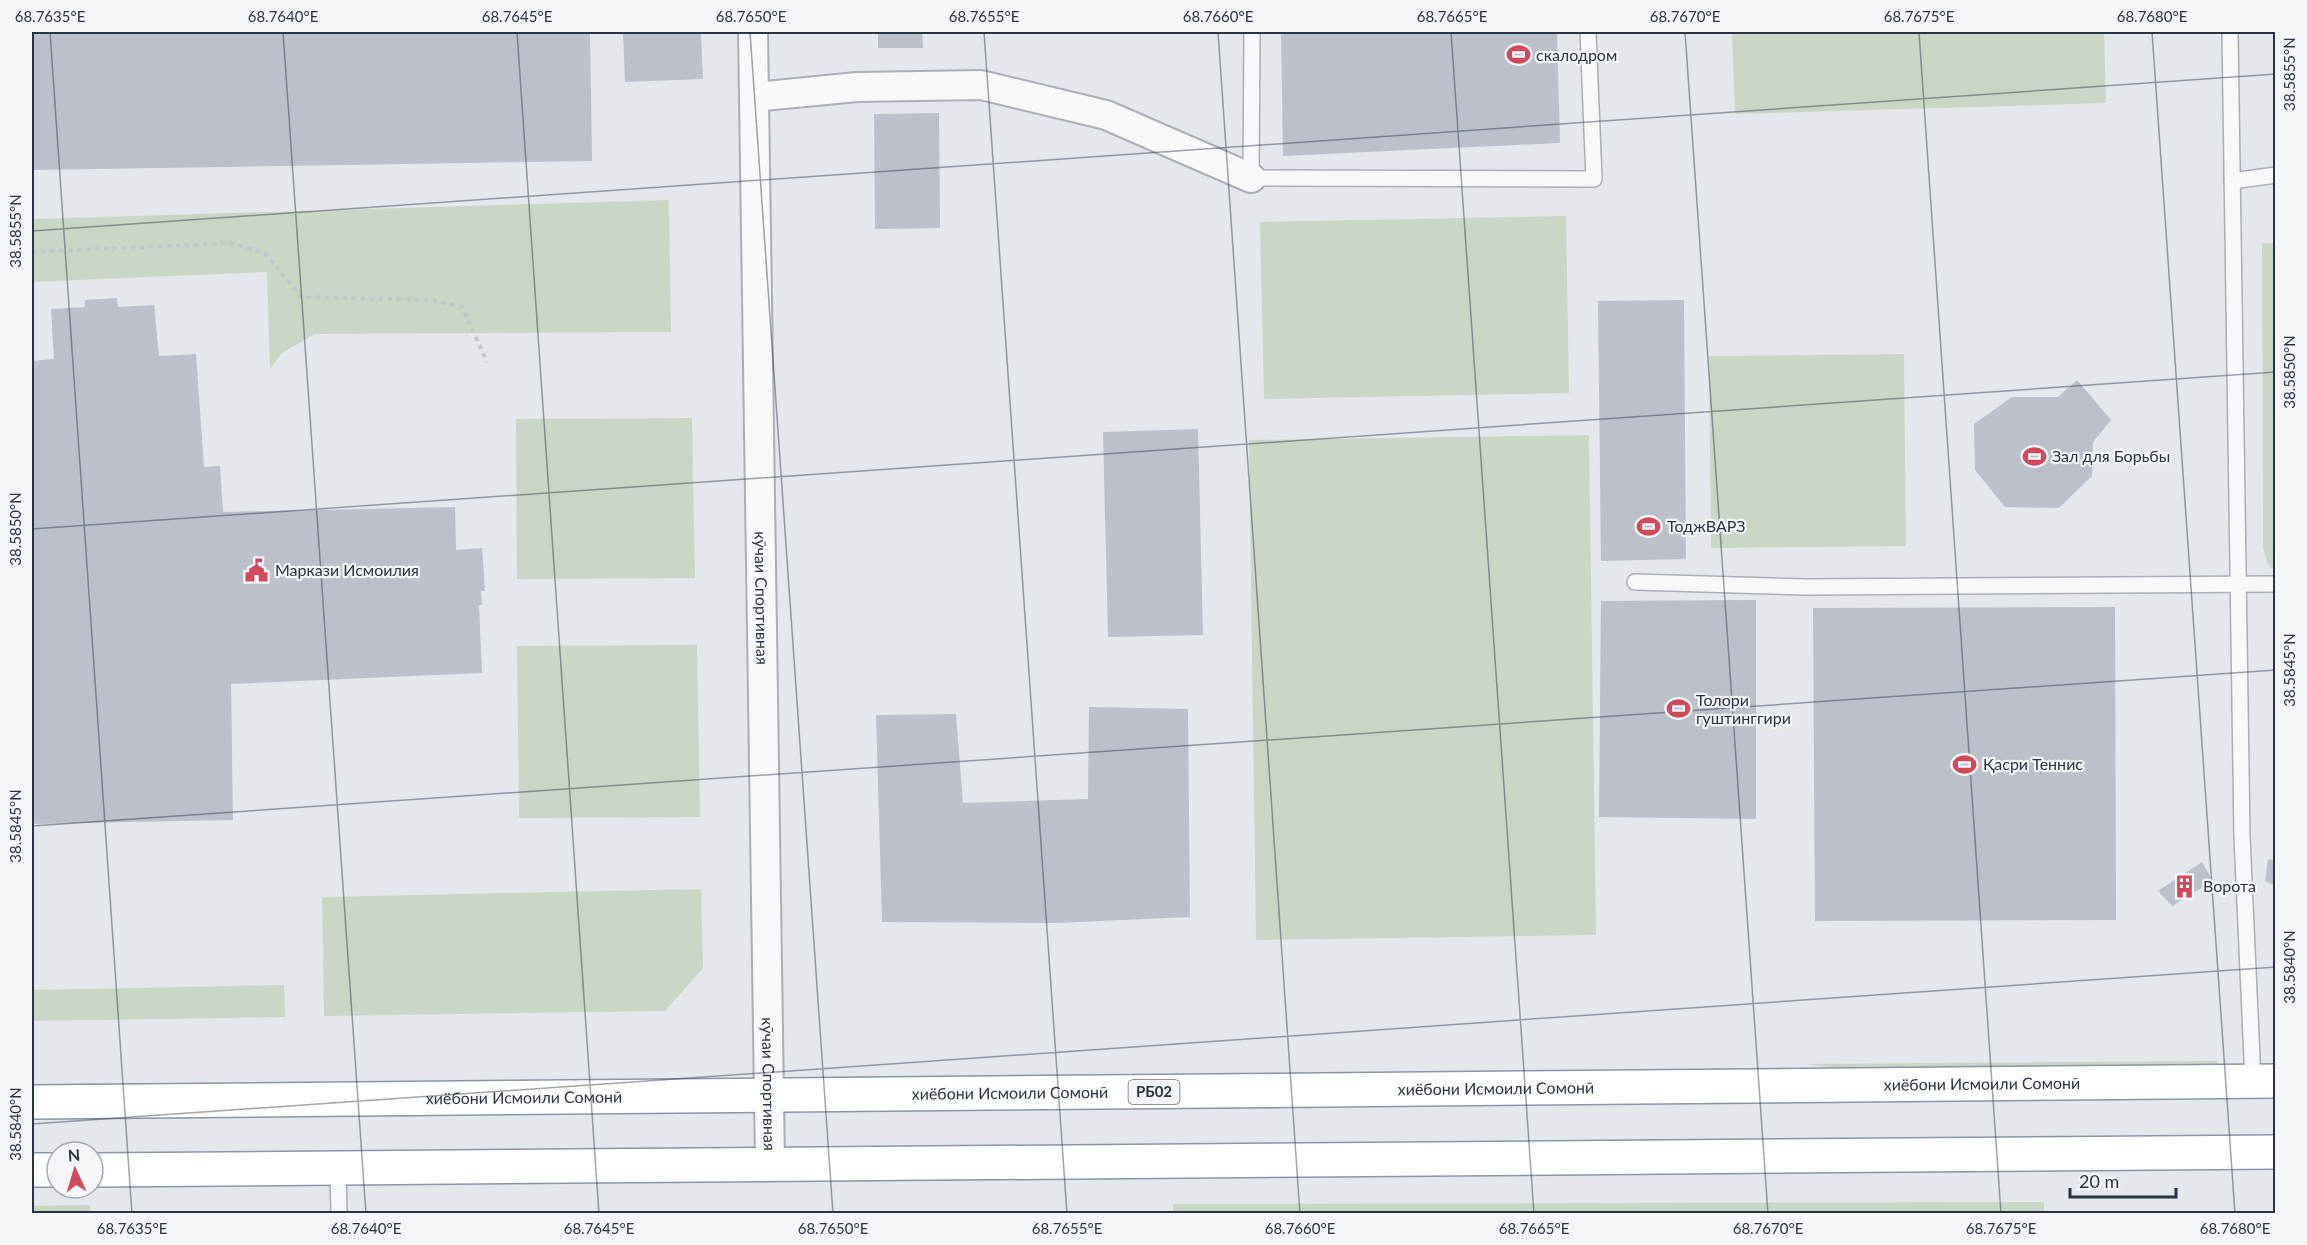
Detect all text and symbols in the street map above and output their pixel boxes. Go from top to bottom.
text: 68.7635°E [15,7,85,25]
text: 68.7640°E [248,7,318,25]
text: 68.7645°E [482,7,552,25]
text: 68.7650°E [716,7,786,25]
text: 68.7655°E [949,7,1019,25]
text: 68.7660°E [1183,7,1253,25]
text: 68.7665°E [1417,7,1487,25]
text: 68.7670°E [1650,7,1720,25]
text: 68.7675°E [1884,7,1954,25]
text: 68.7680°E [2117,7,2187,25]
text: 38.5855°N [2280,37,2298,111]
sports icon: скалодром [1505,42,1531,68]
place label: скалодром [1536,45,1617,64]
text: 38.5855°N [6,194,24,268]
text: 38.5850°N [2280,335,2298,409]
sports icon: Зал для Борьбы [2021,443,2047,469]
place label: Зал для Борьбы [2052,446,2170,465]
text: 38.5850°N [6,492,24,566]
sports icon: ТоджВАРЗ [1636,513,1662,539]
place label: ТоджВАРЗ [1667,516,1746,535]
street label: кӯчаи Спортивная [751,531,773,665]
public building icon: Маркази Исмоилия [244,557,270,583]
place label: Маркази Исмоилия [275,560,419,579]
text: 38.5845°N [2280,633,2298,707]
place label: Толори гуштинггири [1696,690,1791,727]
sports icon: Толори гуштинггири [1665,696,1691,722]
sports icon: Қасри Теннис [1952,751,1978,777]
place label: Қасри Теннис [1983,754,2083,773]
text: 38.5845°N [6,789,24,863]
building icon: Ворота [2172,873,2198,899]
place label: Ворота [2203,876,2256,895]
text: 38.5840°N [2280,930,2298,1004]
street label: кӯчаи Спортивная [759,1017,780,1151]
street label: хиёбони Исмоили Сомонӣ [1884,1073,2080,1094]
street label: хиёбони Исмоили Сомонӣ [1398,1077,1594,1098]
road number: РБ02 [1128,1080,1180,1104]
street label: хиёбони Исмоили Сомонӣ [912,1082,1108,1103]
street label: хиёбони Исмоили Сомонӣ [426,1086,622,1107]
text: 38.5840°N [6,1087,24,1161]
north arrow [45,1140,105,1200]
text: N [67,1145,81,1164]
scale bar [2070,1161,2176,1199]
text: 20 m [2079,1170,2119,1192]
text: 68.7635°E [97,1219,167,1237]
text: 68.7640°E [331,1219,401,1237]
text: 68.7645°E [564,1219,634,1237]
text: 68.7650°E [798,1219,868,1237]
text: 68.7655°E [1032,1219,1102,1237]
text: 68.7660°E [1265,1219,1335,1237]
text: 68.7665°E [1499,1219,1569,1237]
text: 68.7670°E [1733,1219,1803,1237]
text: 68.7675°E [1966,1219,2036,1237]
text: 68.7680°E [2200,1219,2270,1237]

